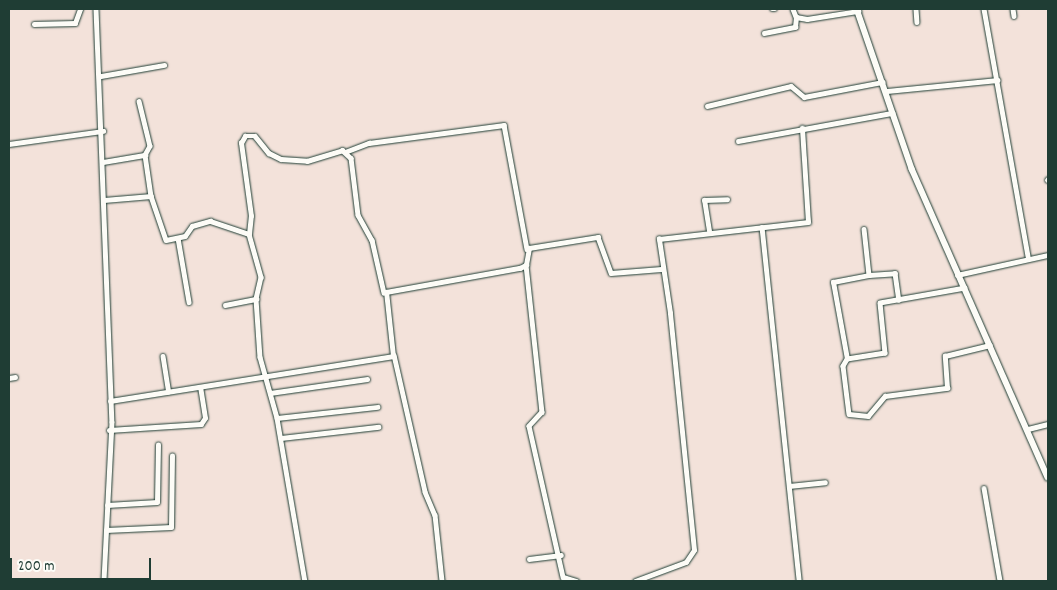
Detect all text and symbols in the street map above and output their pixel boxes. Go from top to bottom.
scale bar [12,548,154,580]
text: 200 m [18,556,55,578]

